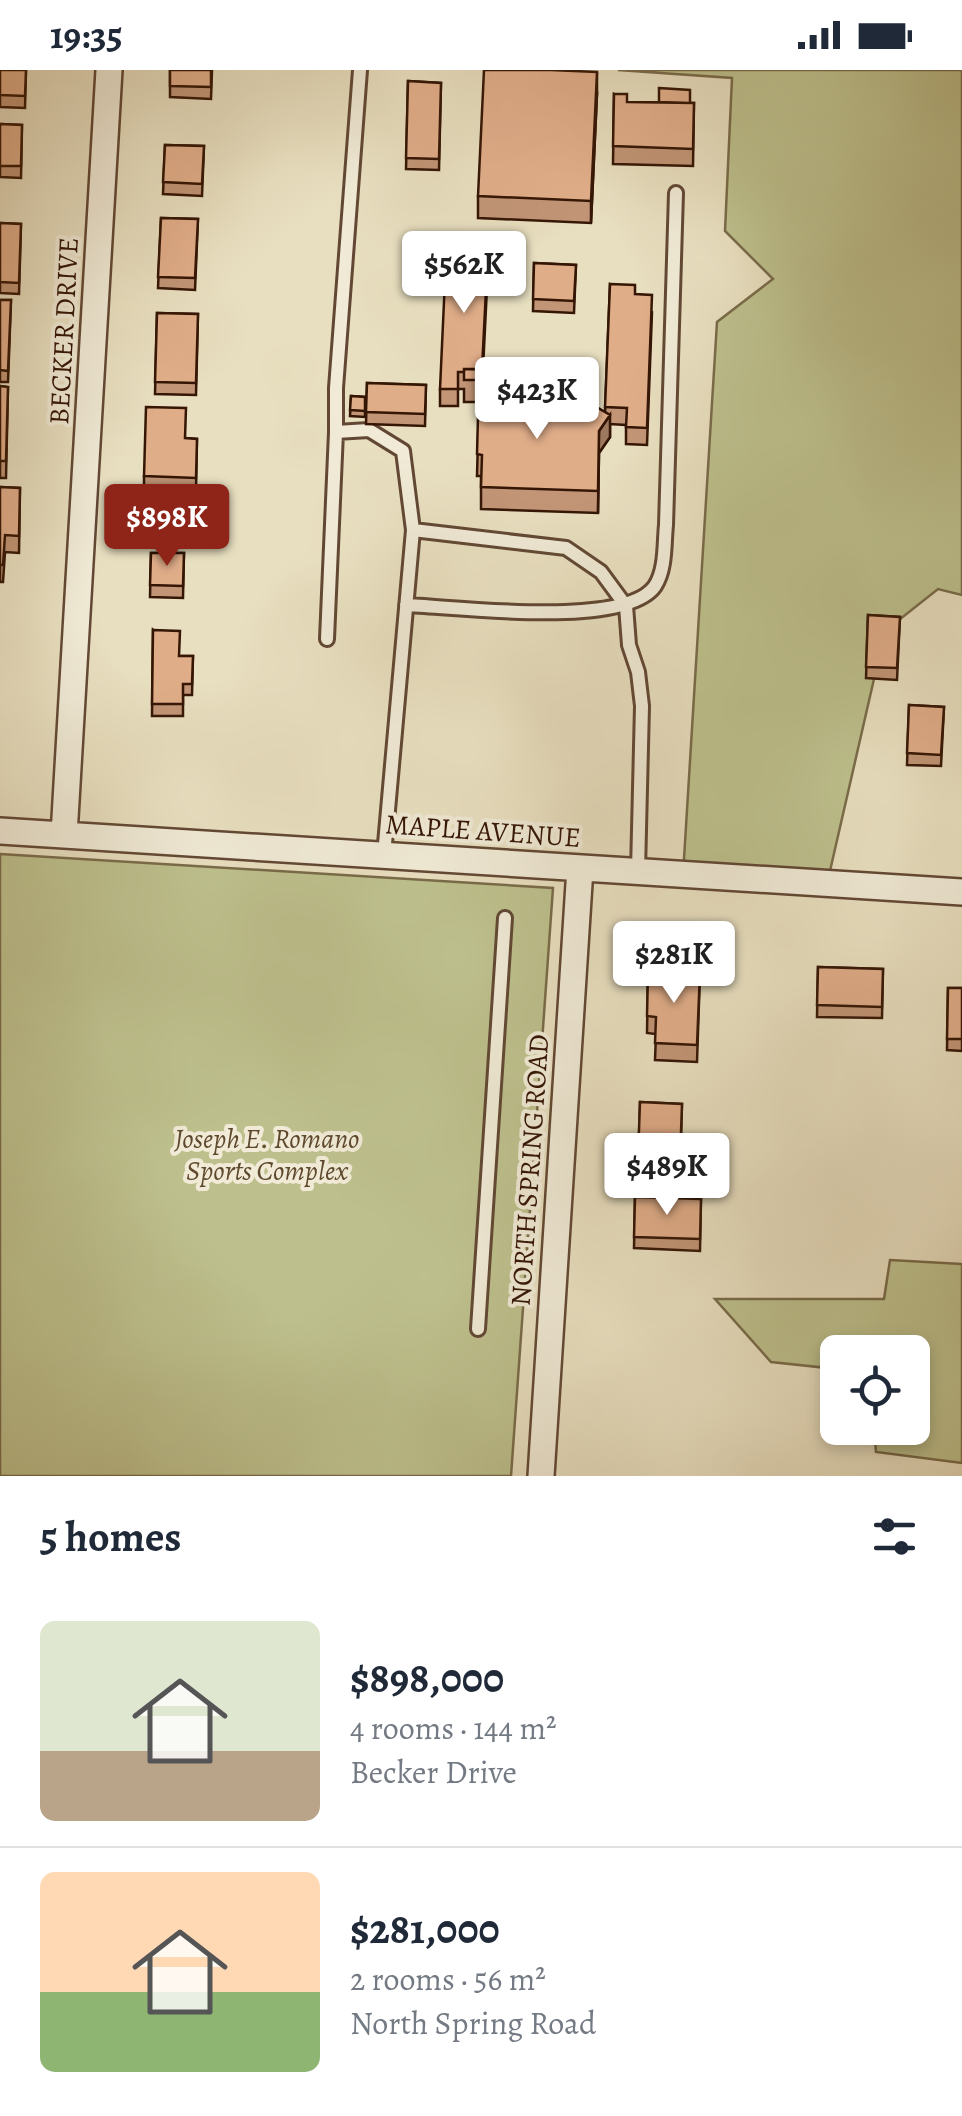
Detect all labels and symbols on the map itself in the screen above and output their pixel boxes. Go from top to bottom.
pin: $562K [394,231,534,316]
street label: BECKER DRIVE [40,236,88,426]
pin: $423K [467,357,607,442]
pin: $898K [97,484,237,569]
street label: MAPLE AVENUE [384,805,582,857]
pin: $281K [604,921,744,1006]
street label: NORTH SPRING ROAD [502,1033,558,1307]
park label: Joseph E. Romano Sports Complex [174,1120,359,1190]
pin: $489K [597,1133,737,1218]

